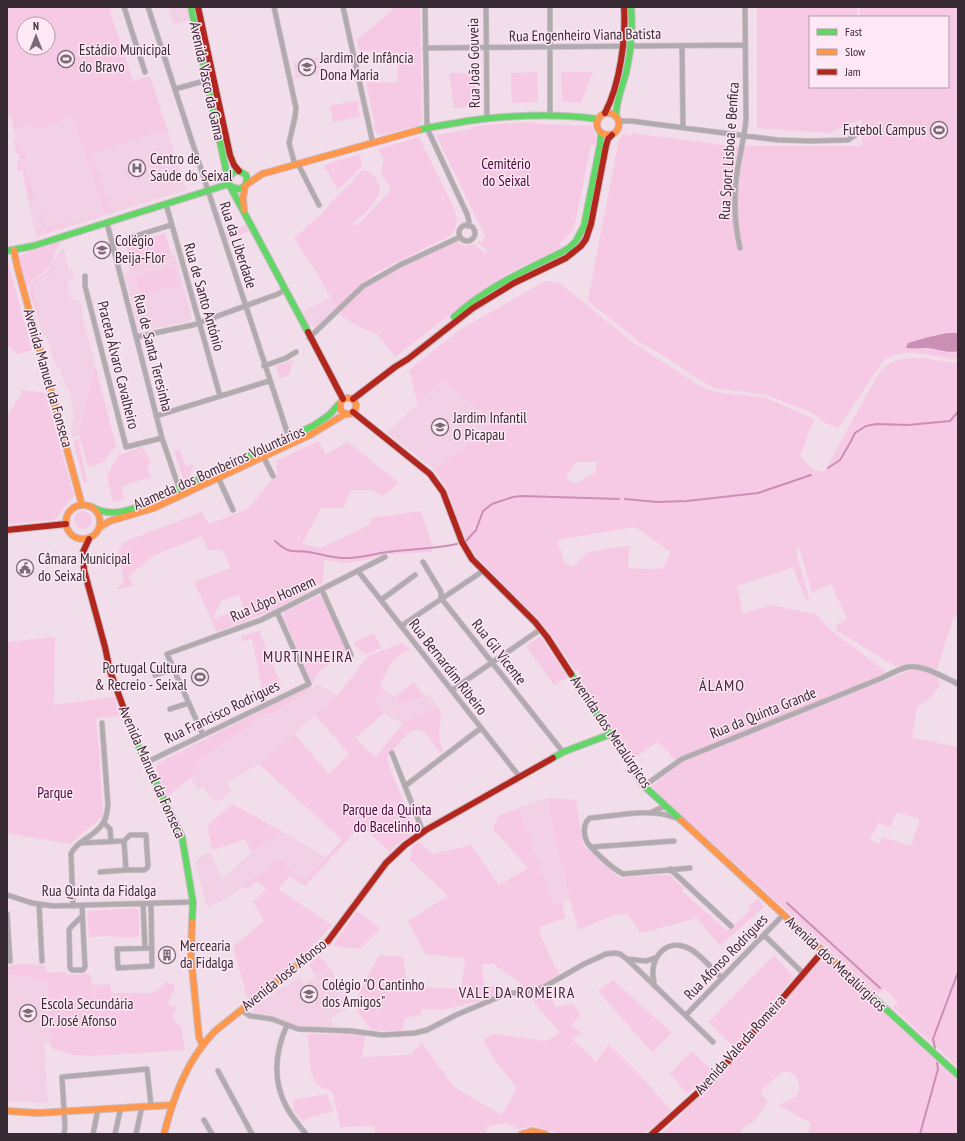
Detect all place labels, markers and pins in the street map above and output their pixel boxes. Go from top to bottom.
place label: Estádio Municipal do Bravo [79,40,171,76]
place label: Jardim de Infância Dona Maria [319,48,413,84]
sports icon: Estádio Municipal do Bravo [56,49,76,69]
school or university icon: Jardim de Infância Dona Maria [297,57,317,77]
place label: Futebol Campus [843,120,926,139]
sports icon: Futebol Campus [929,120,949,140]
place label: Centro de Saúde do Seixal [150,149,233,185]
hospital icon: Centro de Saúde do Seixal [127,158,147,178]
place label: Colégio Beija-Flor [115,231,166,267]
school or university icon: Colégio Beija-Flor [92,240,112,260]
place label: Jardim Infantil O Picapau [452,408,527,444]
school or university icon: Jardim Infantil O Picapau [430,417,450,437]
place label: Câmara Municipal do Seixal [38,549,131,585]
public building icon: Câmara Municipal do Seixal [15,558,35,578]
place label: Portugal Cultura & Recreio - Seixal [95,658,187,694]
sports icon: Portugal Cultura & Recreio - Seixal [190,667,210,687]
place label: Mercearia da Fidalga [180,936,234,972]
building icon: Mercearia da Fidalga [157,945,177,965]
place label: Colégio "O Cantinho dos Amigos" [322,975,425,1011]
school or university icon: Colégio "O Cantinho dos Amigos" [299,984,319,1004]
place label: Escola Secundária Dr. José Afonso [41,994,134,1030]
school or university icon: Escola Secundária Dr. José Afonso [18,1003,38,1023]

